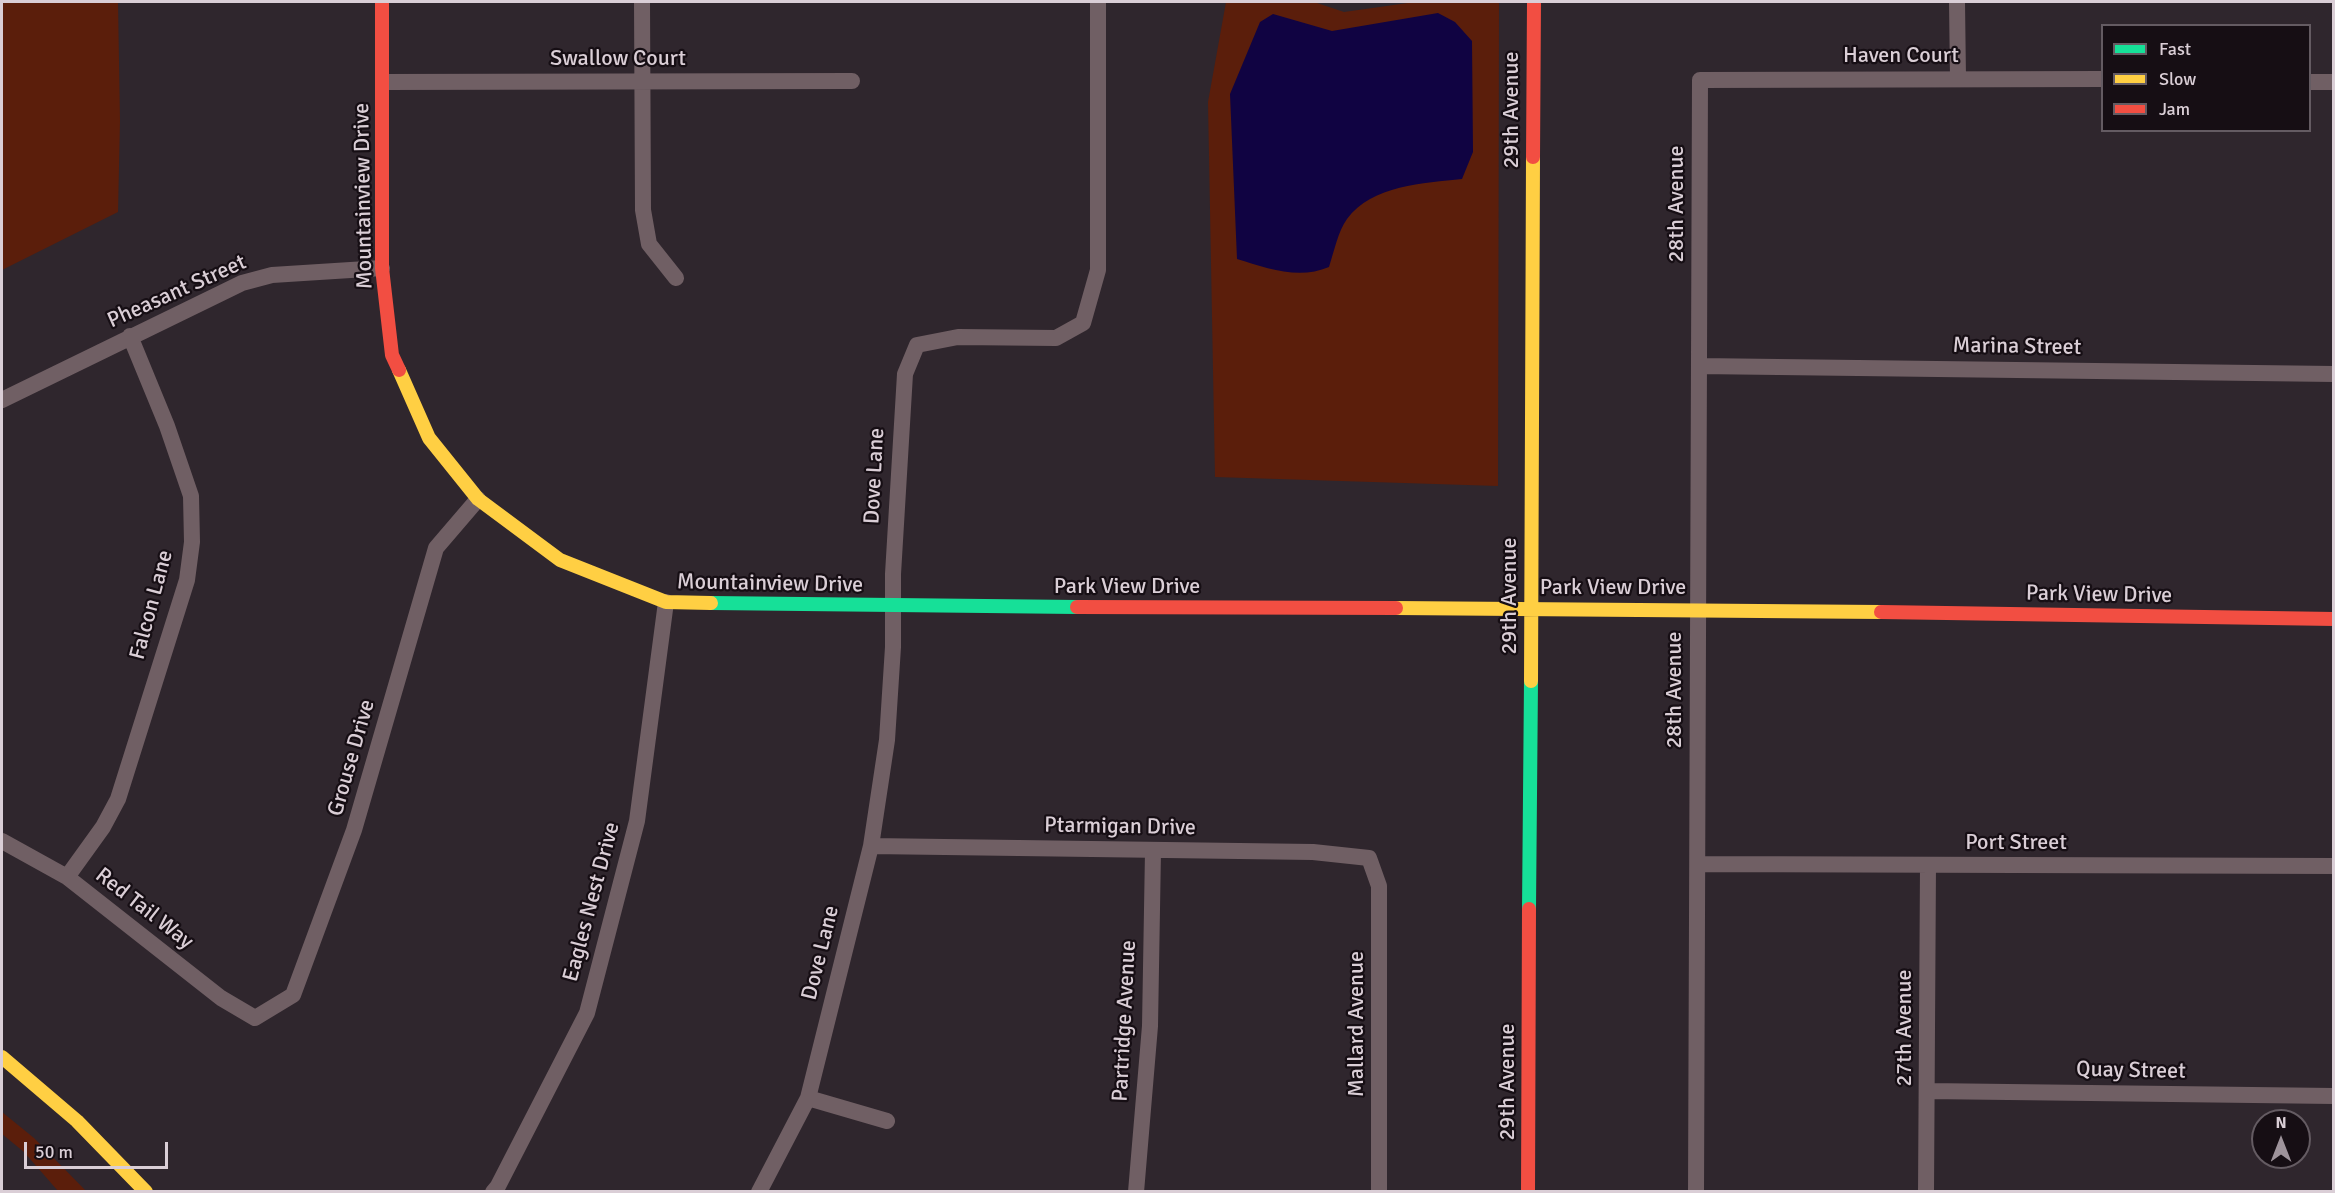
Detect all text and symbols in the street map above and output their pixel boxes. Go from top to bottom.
legend [2101,24,2311,132]
text: Fast [2159,38,2191,60]
street label: Haven Court [1843,43,1959,69]
street label: Swallow Court [550,46,686,72]
street label: 29th Avenue [1499,51,1525,169]
text: Slow [2159,68,2196,90]
text: Jam [2159,98,2190,120]
street label: Mountainview Drive [349,103,379,289]
street label: 28th Avenue [1664,145,1690,263]
street label: Pheasant Street [103,250,251,334]
street label: Marina Street [1952,333,2082,361]
street label: Dove Lane [859,427,891,525]
street label: 29th Avenue [1497,537,1523,655]
street label: Falcon Lane [125,547,179,663]
street label: Mountainview Drive [677,569,863,599]
street label: Park View Drive [1054,574,1200,600]
street label: Park View Drive [1540,575,1686,601]
street label: Park View Drive [2026,581,2172,609]
street label: 28th Avenue [1662,631,1688,749]
street label: Grouse Drive [323,697,381,819]
street label: Ptarmigan Drive [1044,812,1196,842]
street label: Eagles Nest Drive [558,819,626,985]
street label: Port Street [1965,830,2067,856]
street label: Red Tail Way [90,863,198,955]
street label: Dove Lane [797,903,845,1003]
street label: Partridge Avenue [1108,940,1142,1102]
street label: Mallard Avenue [1344,951,1370,1097]
street label: 27th Avenue [1892,969,1918,1087]
street label: 29th Avenue [1495,1023,1521,1141]
street label: Quay Street [2076,1057,2186,1085]
north arrow [2251,1109,2311,1169]
text: N [2275,1113,2287,1133]
scale bar [27,1130,171,1168]
text: 50 m [35,1141,73,1163]

